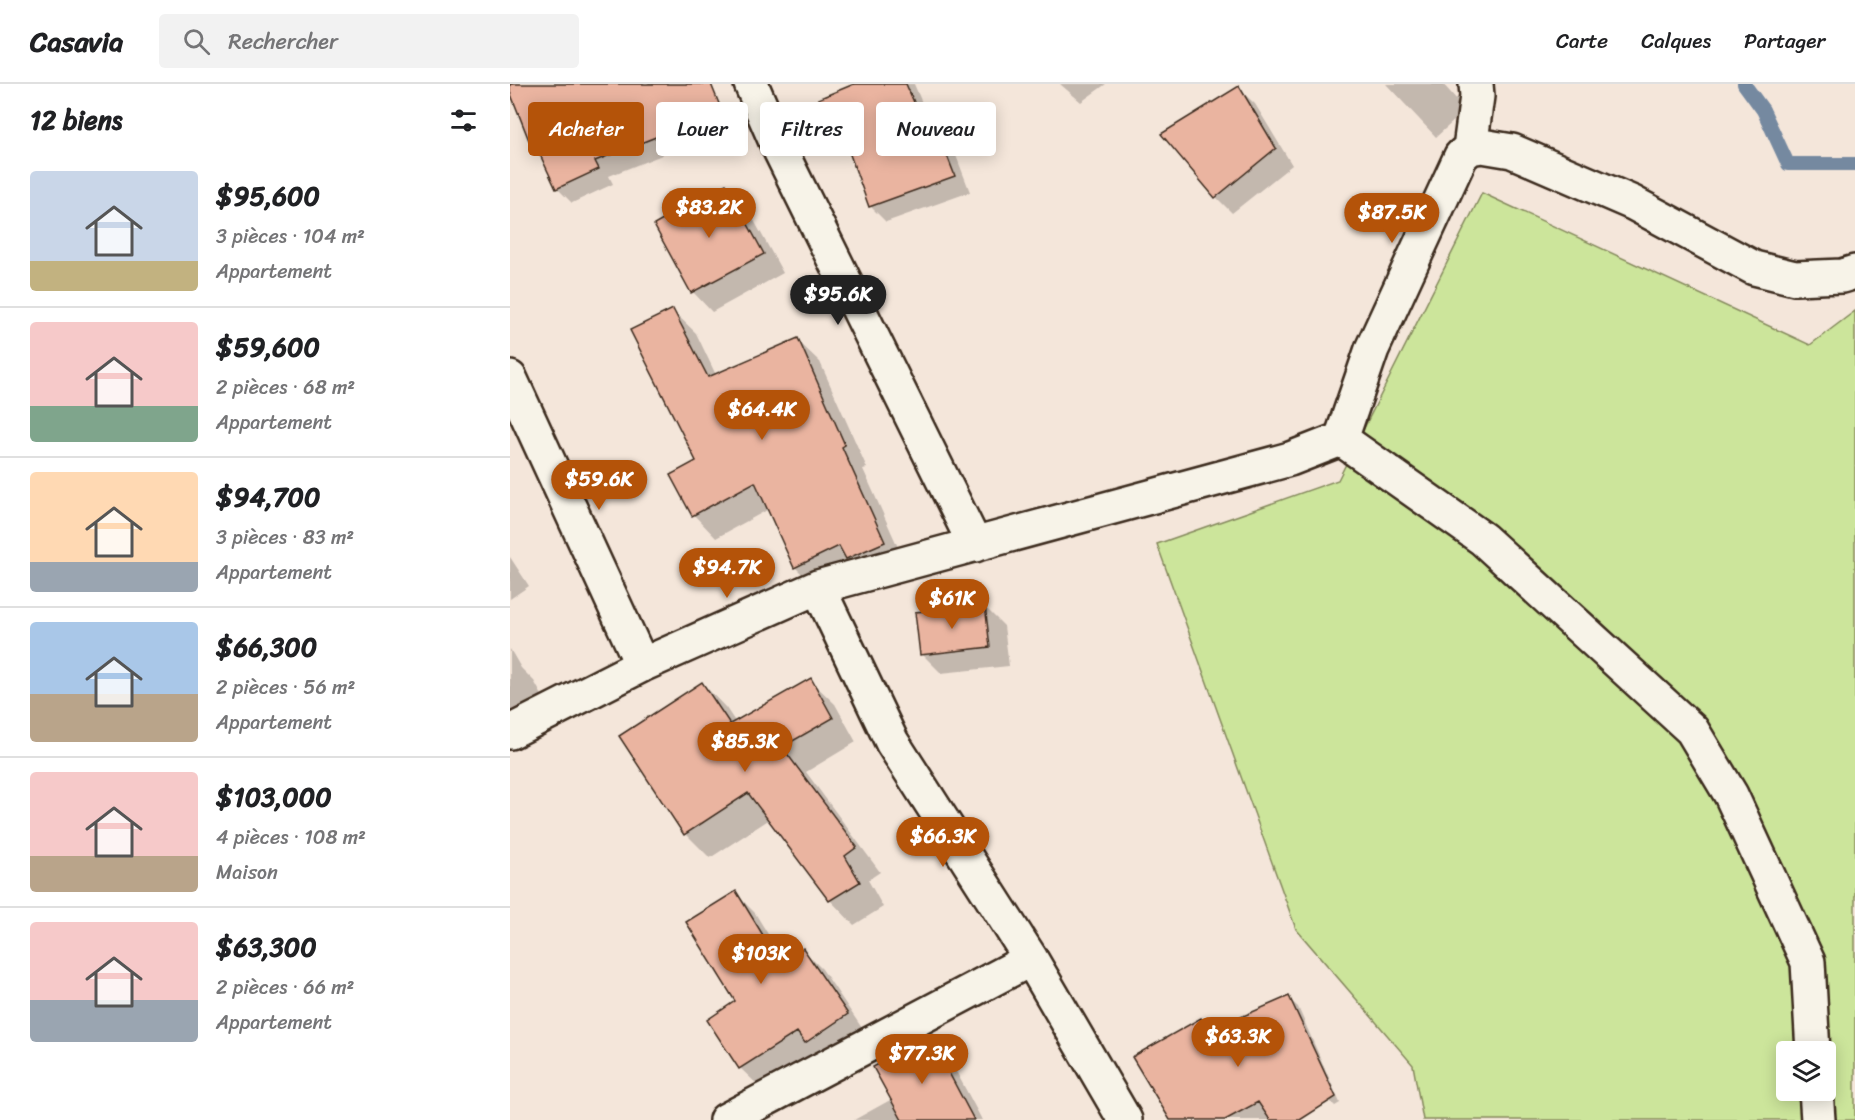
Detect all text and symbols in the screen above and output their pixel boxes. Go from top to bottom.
search box [159,14,579,68]
text: Casavia [30,17,123,66]
text: Rechercher [228,22,338,61]
text: Carte [1556,22,1608,60]
text: Calques [1641,22,1711,60]
text: Partager [1744,22,1825,60]
icon: search [180,25,213,58]
text: 12 biens [30,97,122,143]
chip: Acheter [528,102,644,156]
chip: Louer [656,102,748,156]
chip: Filtres [760,102,864,156]
chip: Nouveau [876,102,996,156]
icon: filters [447,104,480,137]
text: $95,600 [216,173,320,219]
pin: $83.2K [660,188,758,239]
text: $83.2K [676,190,742,225]
pin: $87.5K [1343,193,1441,244]
icon: home [78,195,150,267]
text: $87.5K [1358,195,1426,230]
text: 3 pièces · 104 m² [216,219,365,254]
text: Appartement [216,254,332,289]
pin: $95.6K [789,275,887,326]
text: $95.6K [804,277,872,312]
text: $59,600 [216,324,320,370]
icon: home [78,346,150,418]
text: 2 pièces · 68 m² [216,370,355,405]
pin: $64.4K [713,390,811,441]
text: $64.4K [728,392,796,427]
text: Appartement [216,405,332,440]
pin: $59.6K [550,460,648,511]
text: $59.6K [565,462,633,497]
text: $94,700 [216,474,320,520]
icon: home [78,496,150,568]
text: 3 pièces · 83 m² [216,520,354,555]
pin: $94.7K [678,548,776,599]
text: $94.7K [693,550,761,585]
text: Appartement [216,555,332,590]
pin: $61K [916,579,988,630]
text: $61K [929,581,975,616]
text: $66,300 [216,624,317,670]
icon: home [78,646,150,718]
text: 2 pièces · 56 m² [216,670,355,705]
text: Appartement [216,705,332,740]
pin: $85.3K [696,722,794,773]
text: $85.3K [712,724,778,759]
text: $103,000 [216,774,332,820]
icon: home [78,796,150,868]
pin: $66.3K [894,817,992,868]
text: $66.3K [910,819,976,854]
text: 4 pièces · 108 m² [216,820,366,855]
text: Maison [216,855,278,890]
text: $63,300 [216,924,317,970]
pin: $103K [719,934,803,985]
text: $103K [732,936,790,971]
icon: home [78,946,150,1018]
text: 2 pièces · 66 m² [216,970,354,1005]
text: Appartement [216,1005,332,1040]
pin: $63.3K [1189,1017,1287,1068]
text: $63.3K [1206,1019,1270,1054]
pin: $77.3K [873,1034,971,1085]
text: $77.3K [889,1036,955,1071]
map controls [1776,1041,1836,1101]
button: layers [1776,1041,1836,1101]

